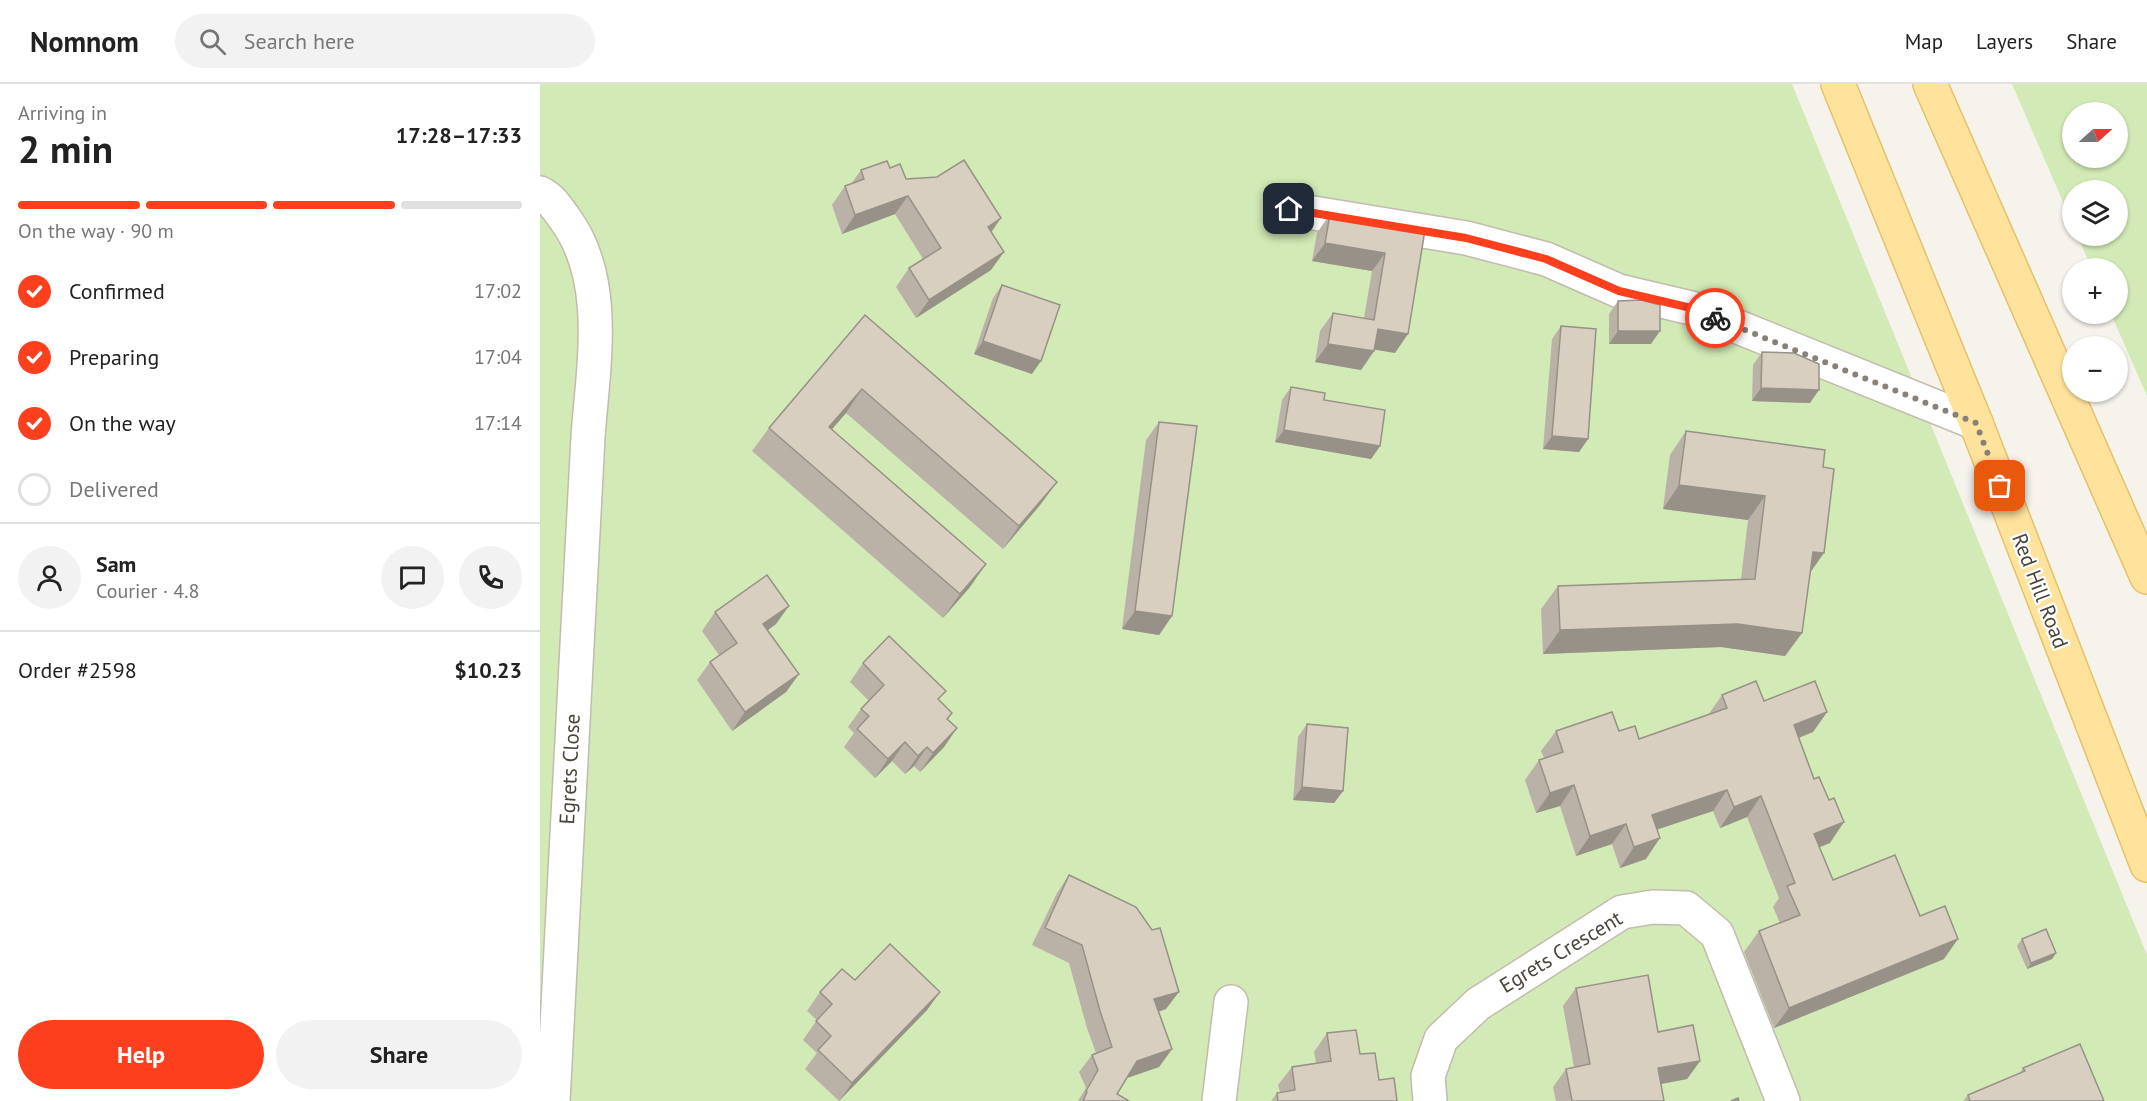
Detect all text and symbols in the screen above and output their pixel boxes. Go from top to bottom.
search box [175,14,595,68]
text: Nomnom [30,23,139,60]
icon: search [196,25,229,58]
text: Search here [244,27,355,55]
text: Map [1905,28,1943,55]
text: Layers [1976,28,2033,55]
text: Share [2066,28,2117,55]
text: Arriving in [18,100,107,126]
north arrow [2062,102,2128,168]
map controls [2062,102,2128,402]
text: 17:28–17:33 [396,121,522,149]
text: 2 min [18,123,113,174]
button: layers [2062,180,2128,246]
pin [1263,183,1314,234]
icon: home [1272,192,1305,225]
text: On the way · 90 m [18,218,174,244]
button: + [2062,258,2128,324]
icon: check [18,275,51,308]
text: Confirmed [69,277,165,305]
text: 17:02 [474,278,522,304]
courier [1685,288,1745,348]
icon: bike [1699,302,1732,335]
button: − [2062,336,2128,402]
icon: check [18,341,51,374]
text: Preparing [69,343,159,371]
text: 17:04 [474,344,522,370]
icon: check [18,407,51,440]
text: On the way [69,409,176,437]
text: 17:14 [474,410,522,436]
pin [1974,460,2025,511]
icon: bag [1983,469,2016,502]
text: Delivered [69,475,159,503]
street label: Red Hill Road [2006,529,2075,652]
button: person [18,546,81,609]
button: chat [381,546,444,609]
button: phone [459,546,522,609]
text: Sam [96,550,136,578]
text: Courier · 4.8 [96,578,199,604]
text: Order #2598 [18,656,137,684]
text: $10.23 [454,656,522,684]
street label: Egrets Close [553,713,586,825]
street label: Egrets Crescent [1494,904,1627,999]
button: Help [18,1020,264,1089]
button: Share [276,1020,522,1089]

